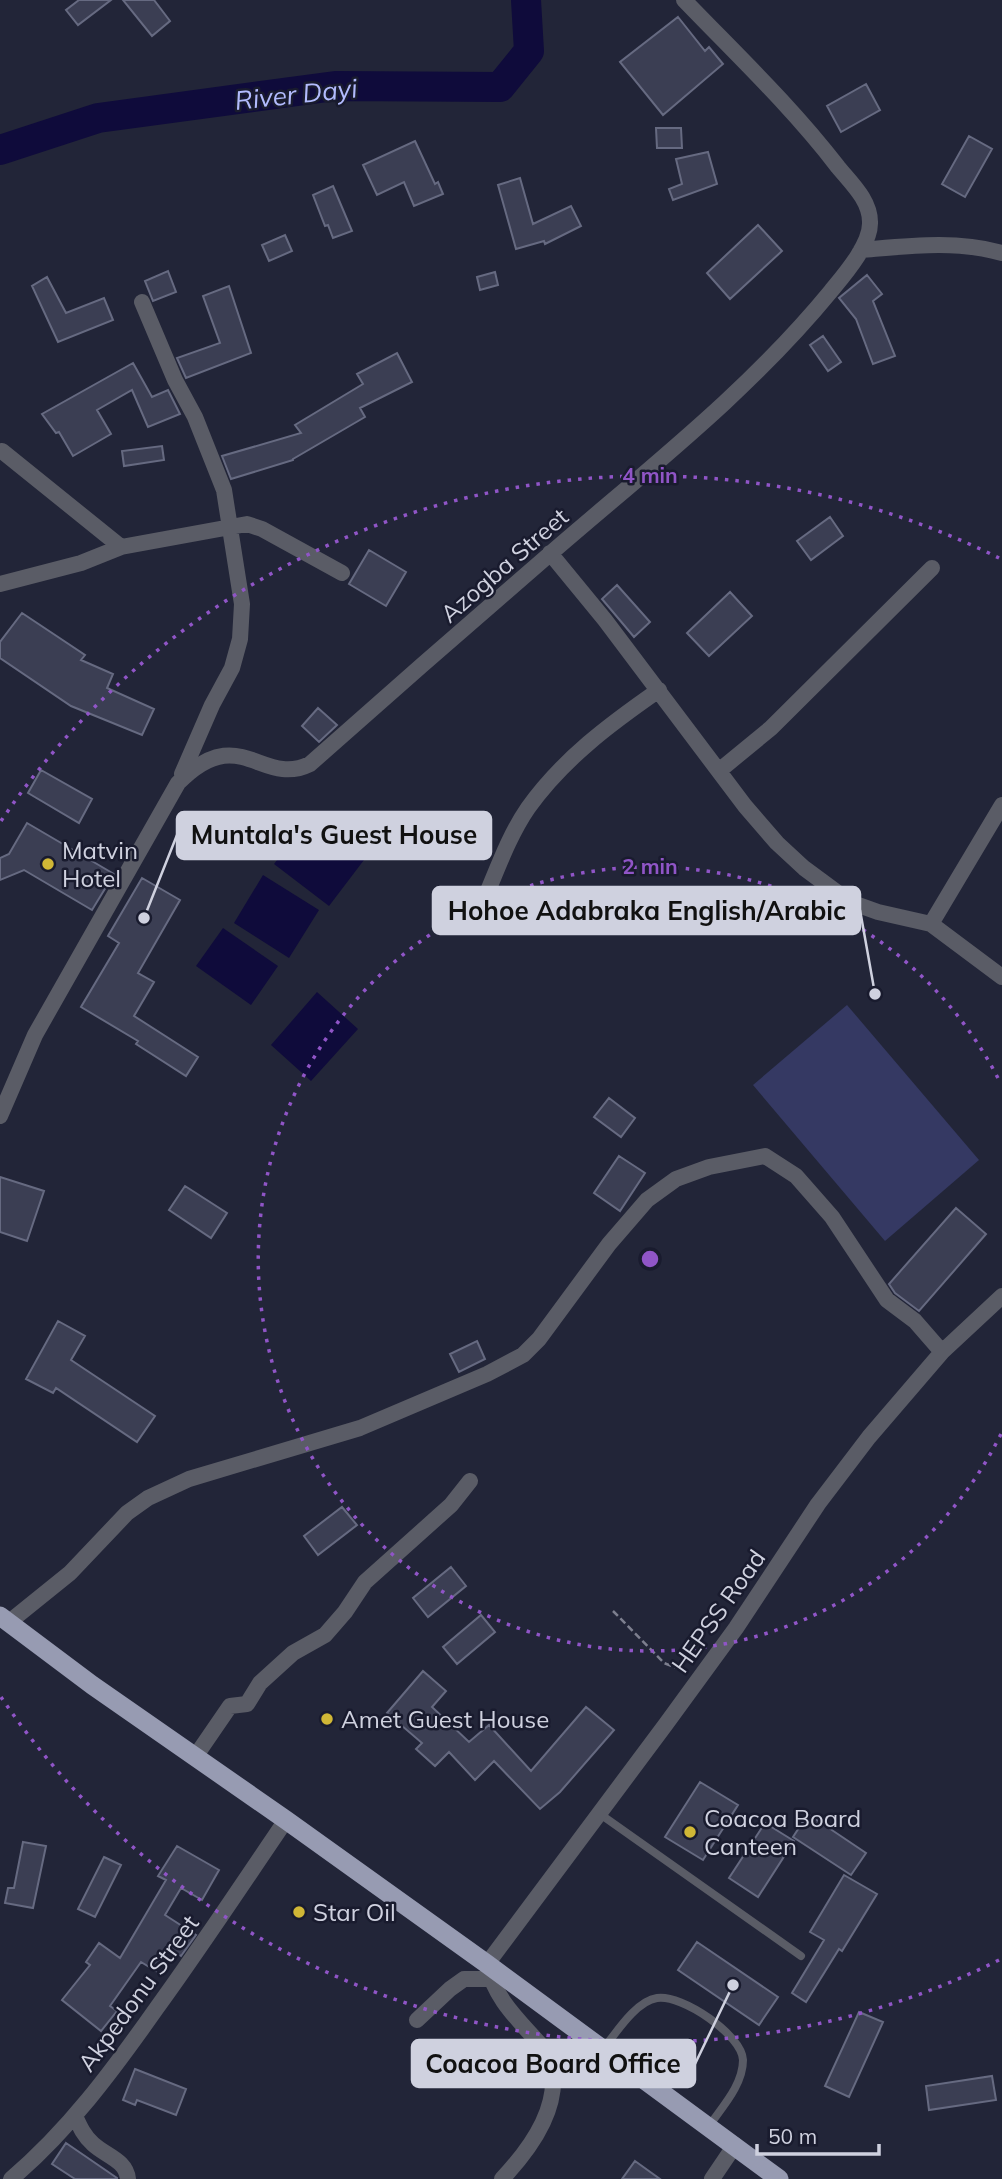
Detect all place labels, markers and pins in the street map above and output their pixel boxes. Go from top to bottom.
callout: Muntala's Guest House [177,812,491,859]
place label: Matvin Hotel [62,835,138,893]
marker: Matvin Hotel [40,856,56,872]
callout: Hohoe Adabraka English/Arabic [433,887,860,934]
centre of rings [638,1247,662,1271]
place label: Amet Guest House [341,1704,549,1734]
marker: Amet Guest House [319,1711,335,1727]
place label: Coacoa Board Canteen [704,1803,861,1861]
marker: Coacoa Board Canteen [682,1824,698,1840]
place label: Star Oil [313,1897,396,1927]
marker: Star Oil [291,1904,307,1920]
callout: Coacoa Board Office [412,2040,695,2087]

